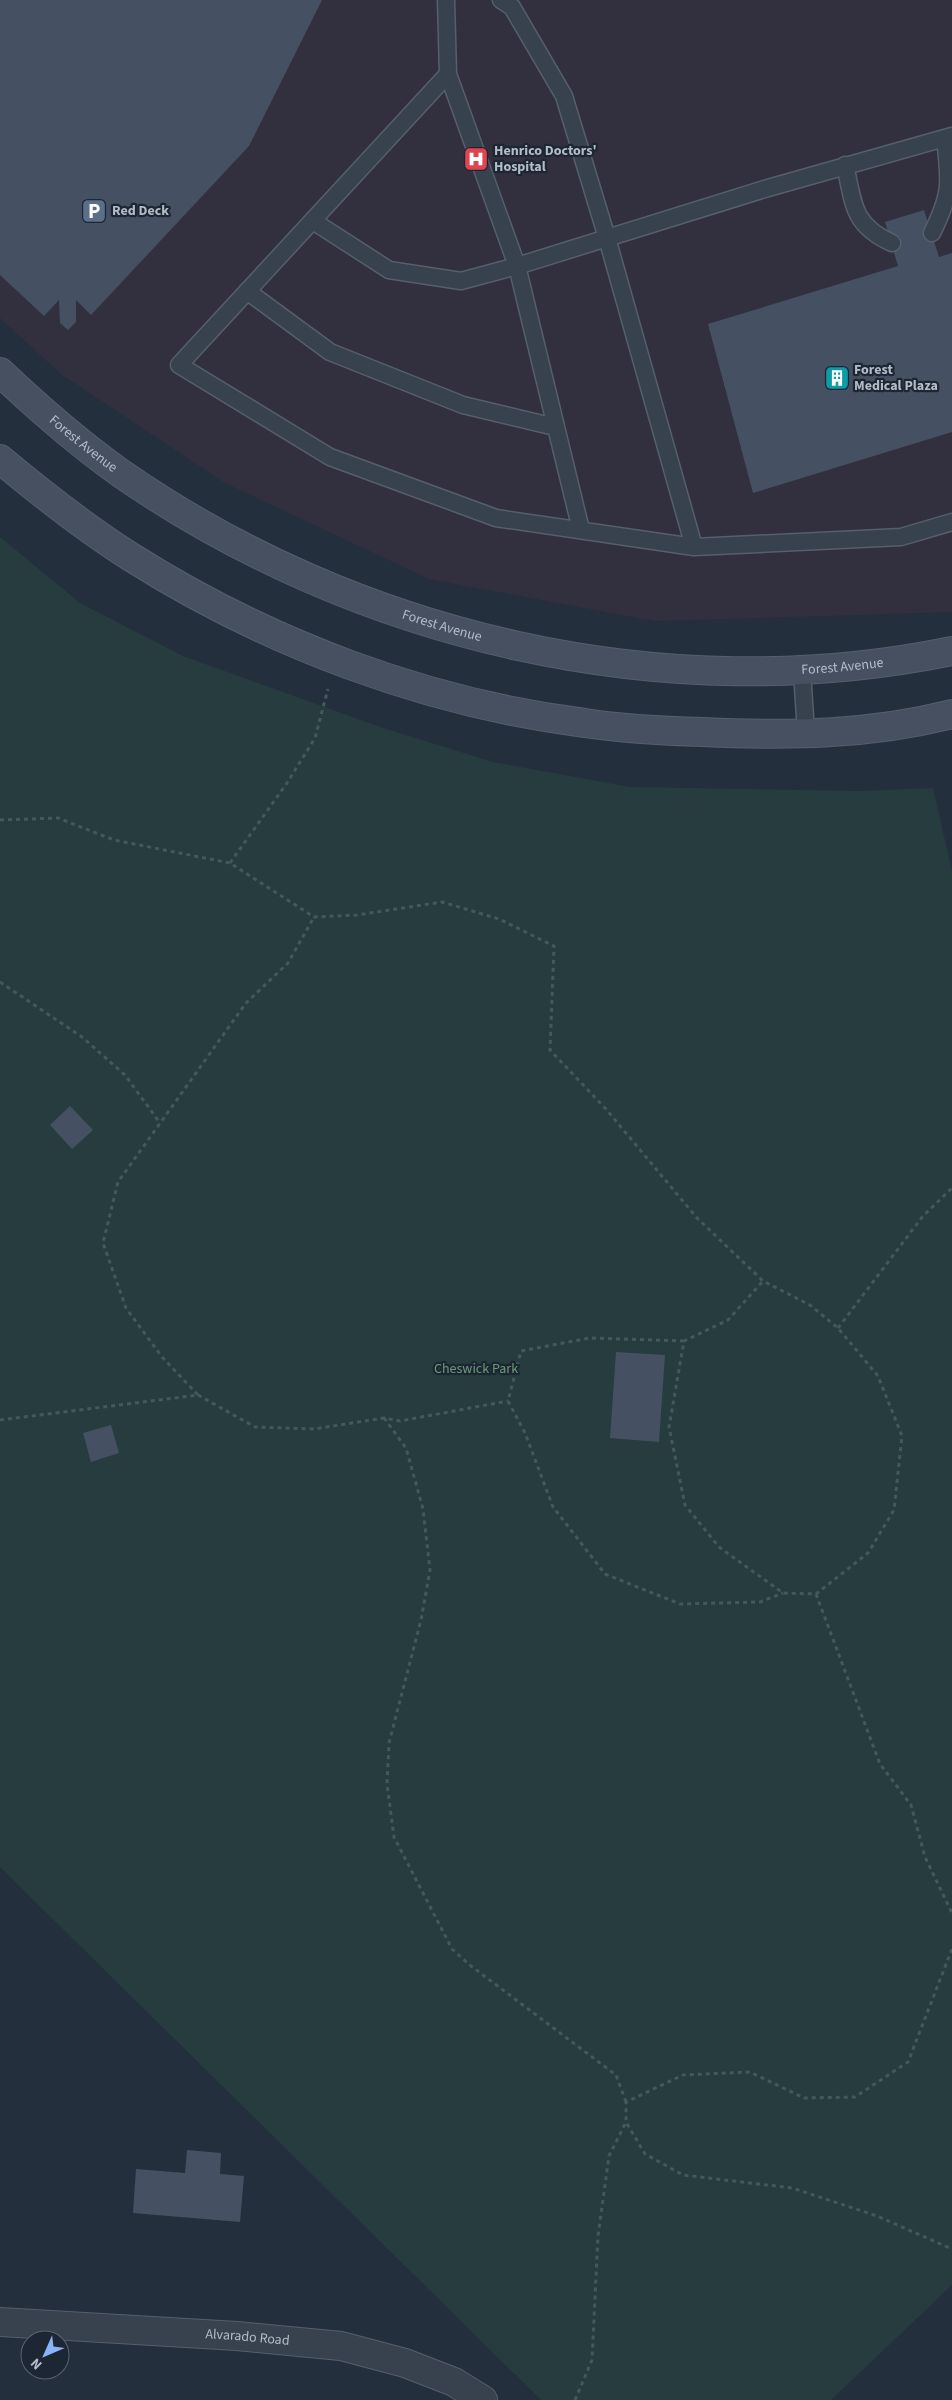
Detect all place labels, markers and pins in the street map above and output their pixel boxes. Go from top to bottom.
place label: Henrico Doctors' Hospital [494,141,597,177]
hospital icon: Henrico Doctors' Hospital [463,146,489,172]
parking icon: Red Deck [81,198,107,224]
place label: Red Deck [112,201,169,221]
place label: Forest Medical Plaza [854,360,938,396]
building icon: Forest Medical Plaza [824,365,850,391]

